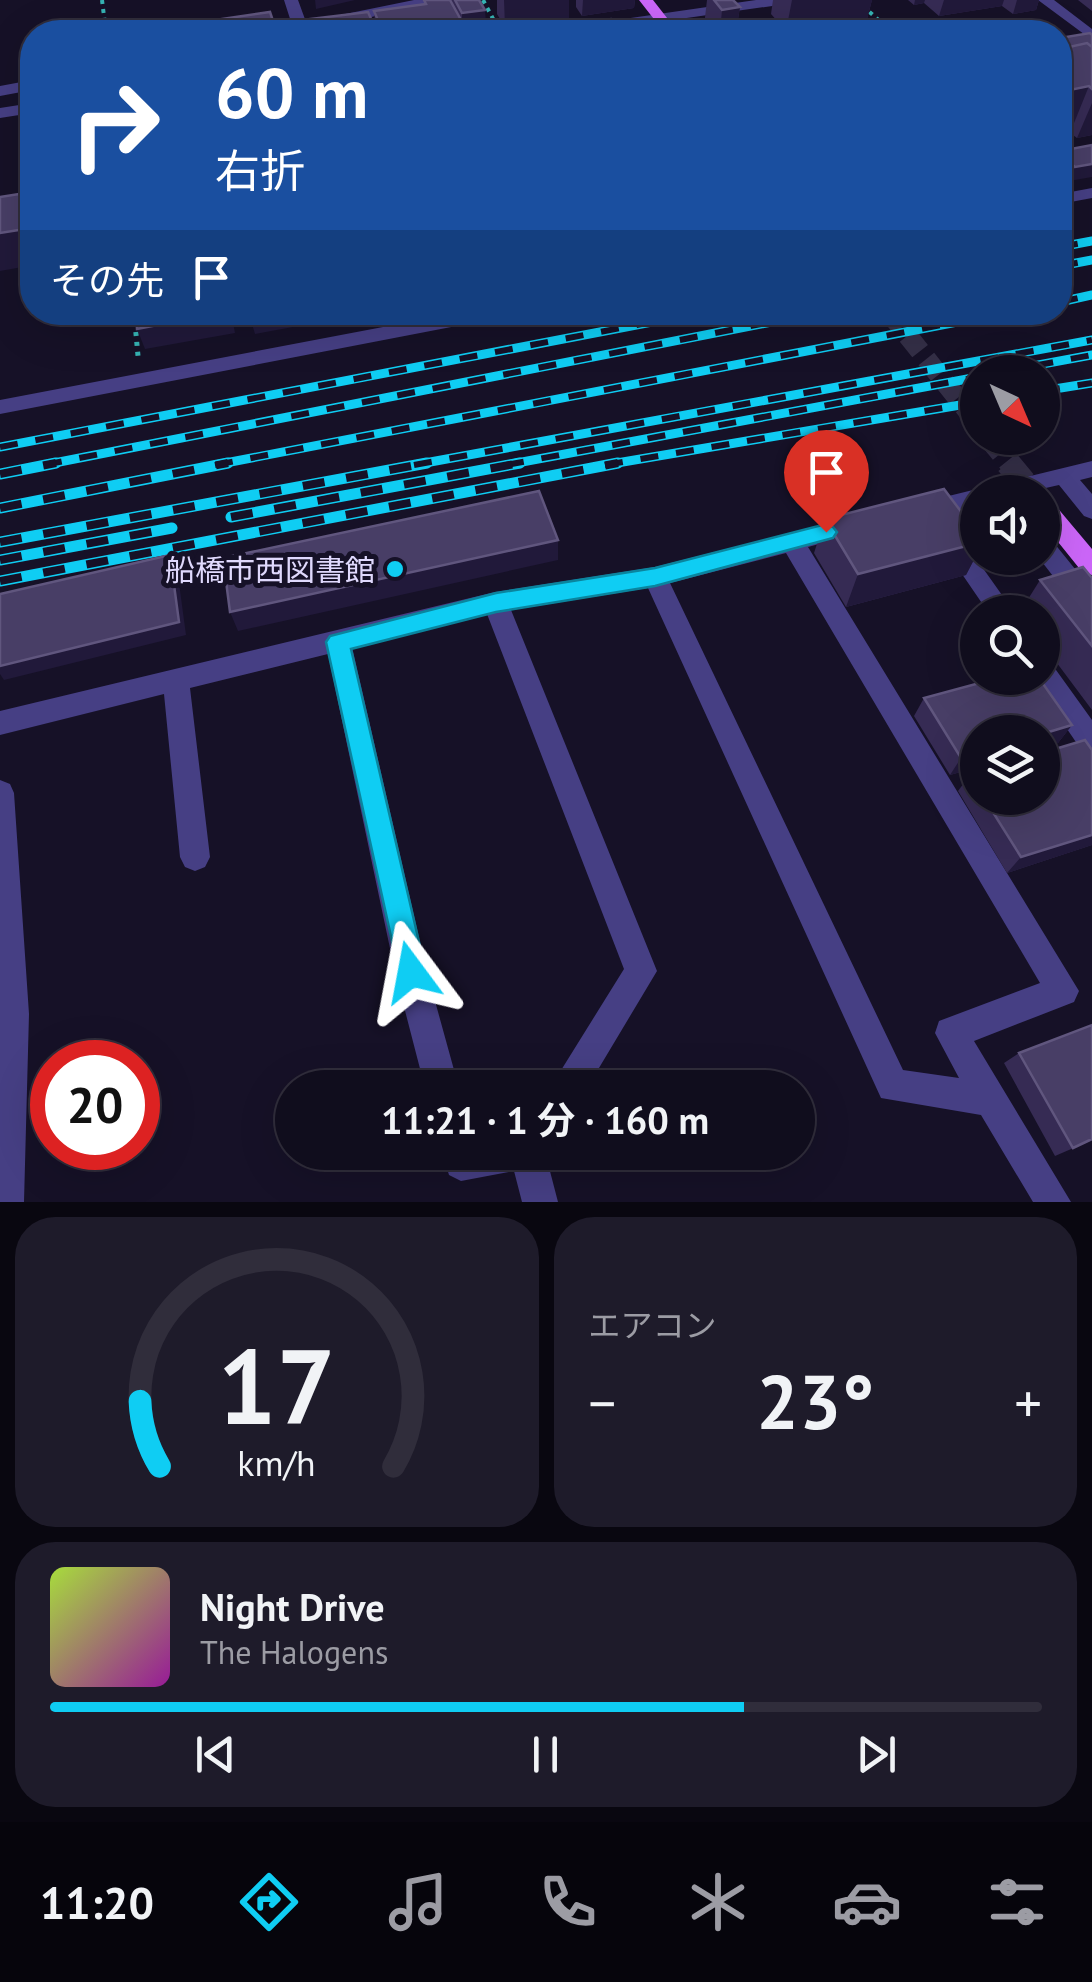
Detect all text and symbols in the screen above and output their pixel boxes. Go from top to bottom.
text: 60 m [215,47,368,137]
icon: right [50,60,180,190]
text: 右折 [215,141,305,199]
icon: arrive [184,250,239,305]
text: その先 [50,255,164,304]
north arrow [960,355,1060,455]
map controls [960,355,1060,815]
pin [784,430,869,533]
icon: arrive [799,445,854,500]
button: sound [960,475,1060,575]
place label: 船橋市西図書館 [165,550,375,589]
marker: 船橋市西図書館 [384,558,406,580]
button: search [960,595,1060,695]
button: layers [960,715,1060,815]
position arrow [359,920,463,1024]
speed limit sign: 20 [30,1040,160,1170]
text: 11:21 · 1 分 · 160 m [381,1095,709,1144]
text: エアコン [589,1304,717,1346]
text: 17 [218,1318,336,1453]
text: 23° [756,1353,874,1450]
text: − [589,1367,616,1438]
text: + [1014,1367,1042,1438]
text: km/h [238,1440,316,1486]
text: Night Drive [200,1582,384,1631]
text: The Halogens [200,1631,388,1673]
icon: previous [188,1727,243,1782]
icon: pause [518,1727,573,1782]
icon: next [849,1727,904,1782]
icon: directions [234,1867,304,1937]
icon: music [383,1867,453,1937]
icon: phone [533,1867,603,1937]
icon: climate [683,1867,753,1937]
icon: car [832,1867,902,1937]
icon: filters [982,1867,1052,1937]
text: 11:20 [40,1873,154,1931]

